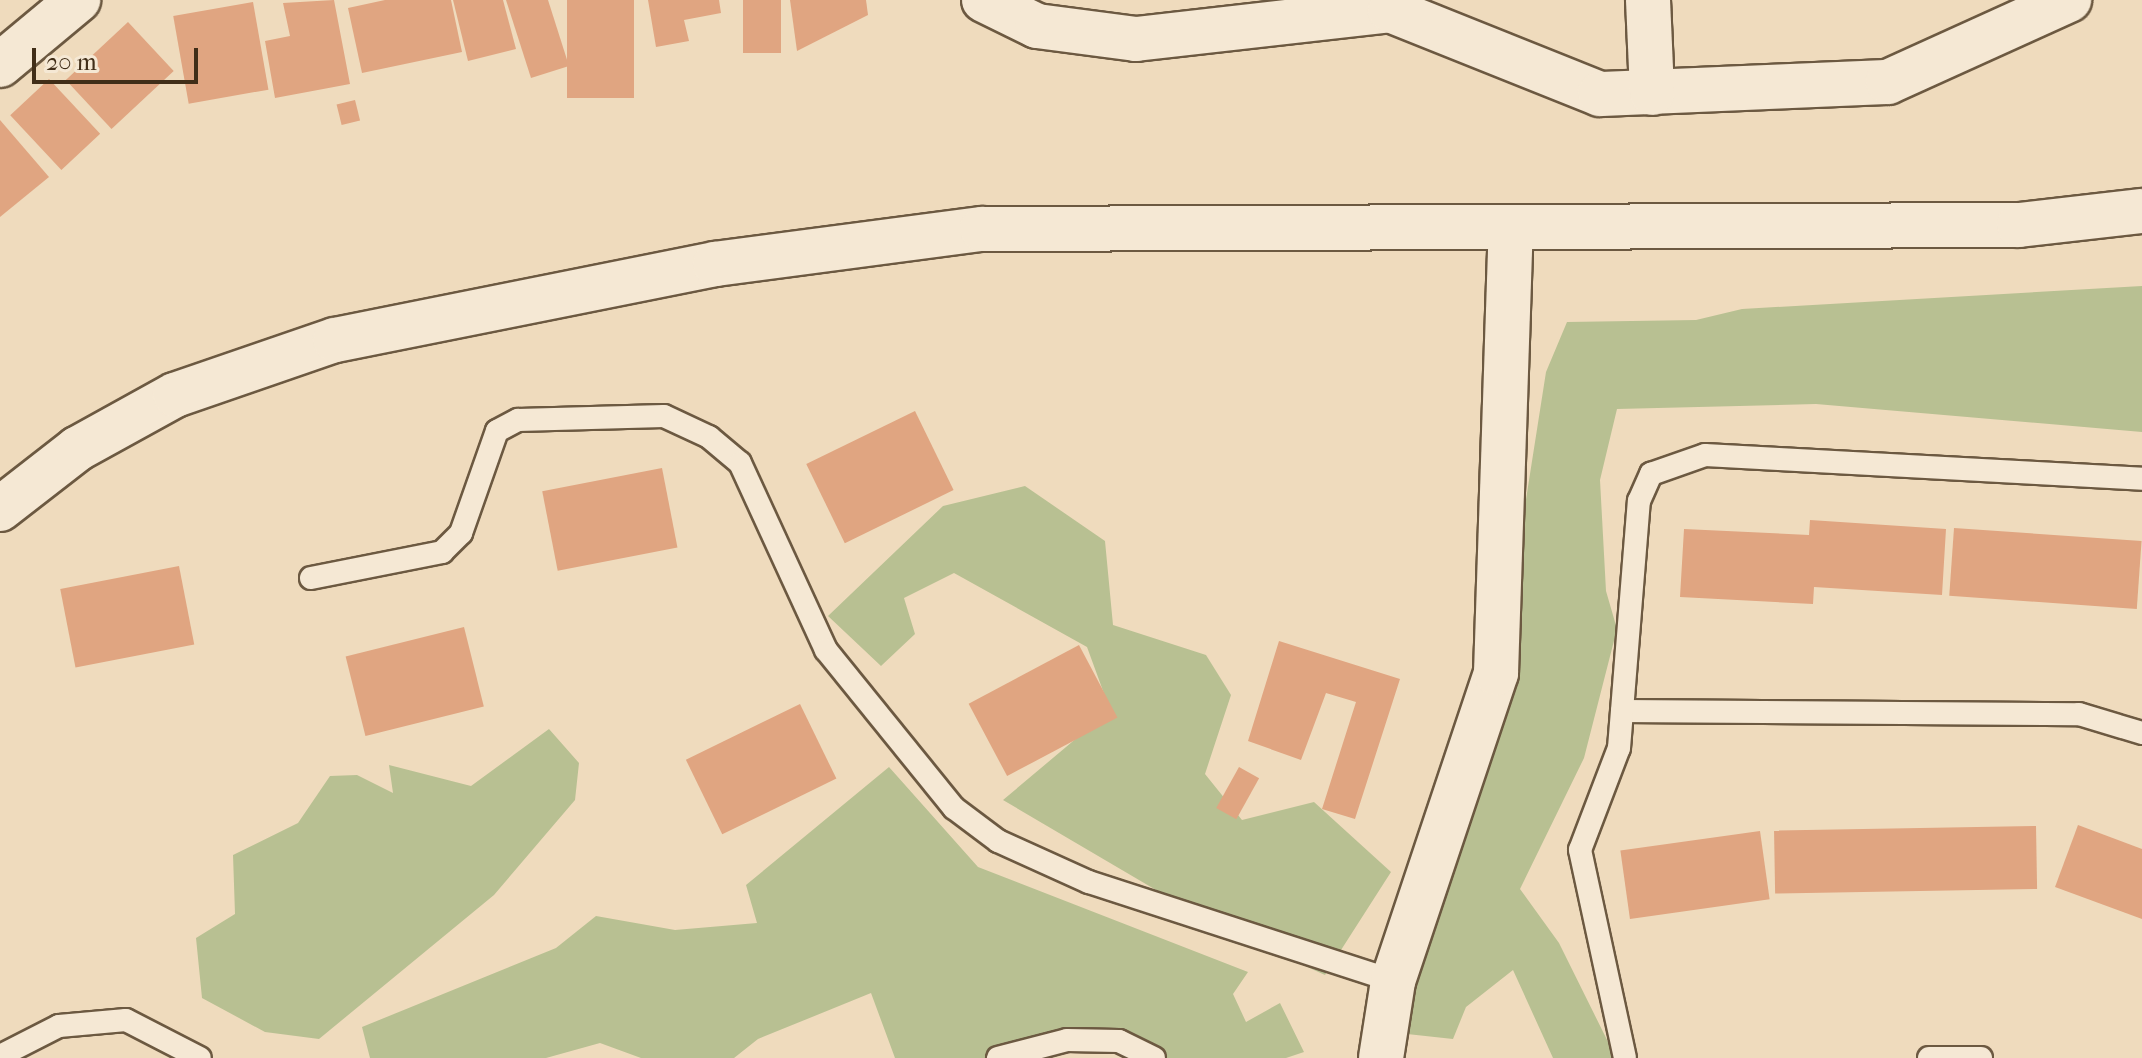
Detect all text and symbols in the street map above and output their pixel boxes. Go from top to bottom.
scale bar [36,32,202,82]
text: 20 m [46,48,97,76]

